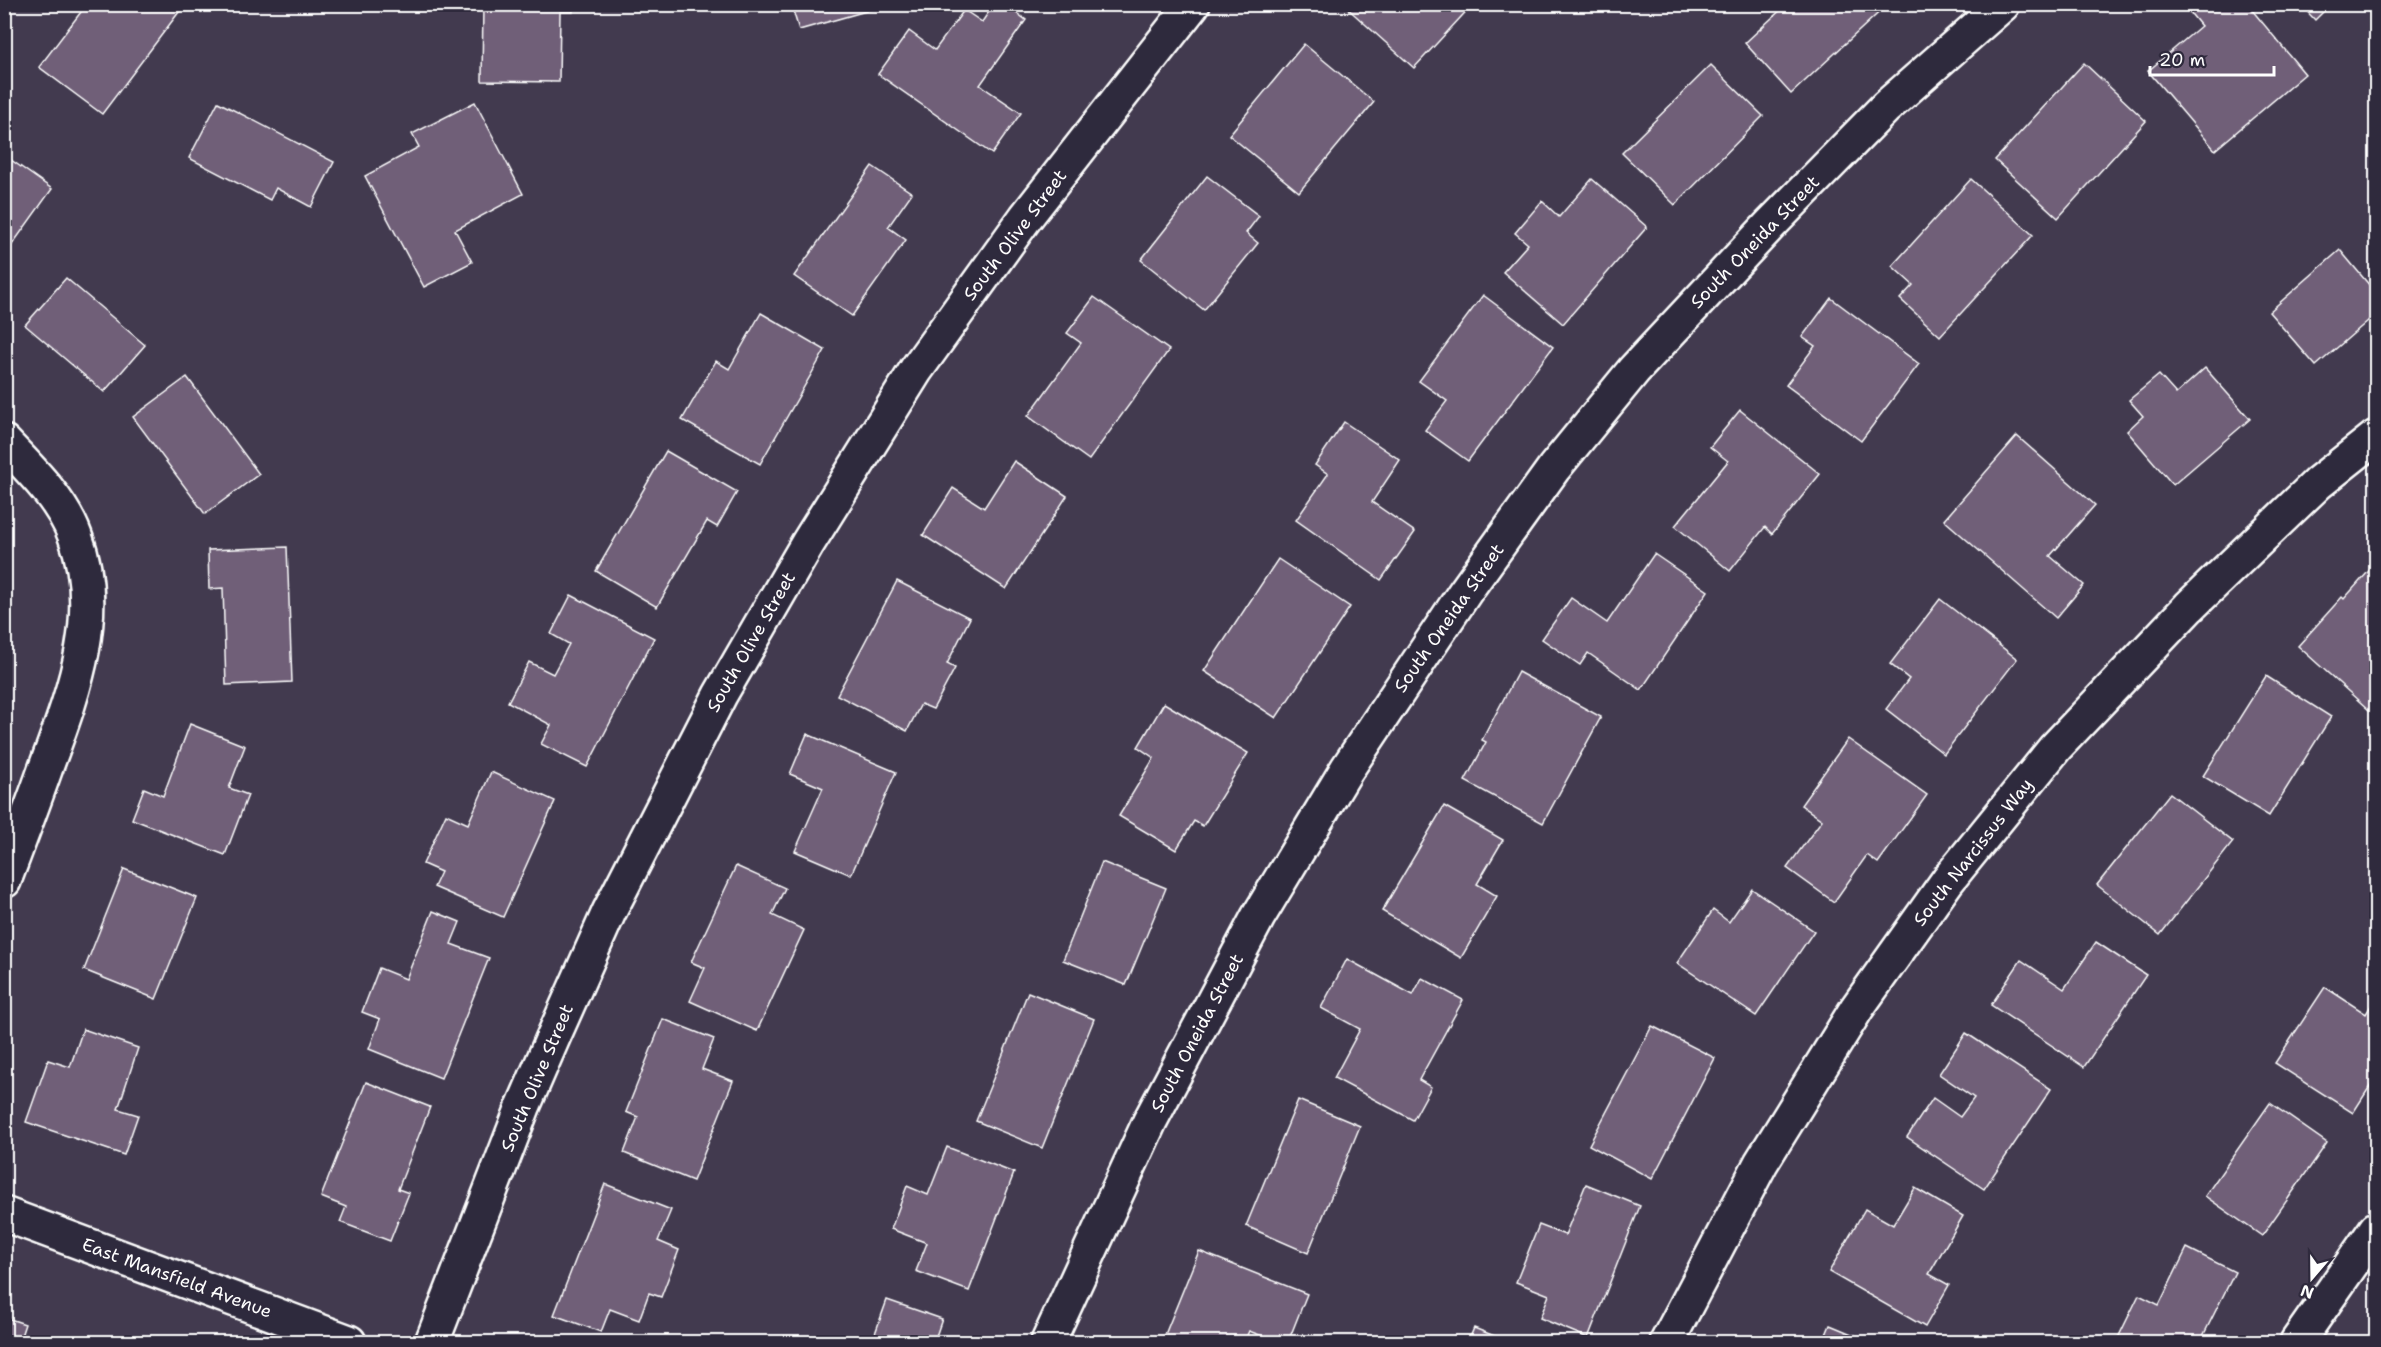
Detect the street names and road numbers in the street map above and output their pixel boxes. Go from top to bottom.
street label: South Olive Street [958,165,1072,305]
street label: South Oneida Street [1685,170,1825,314]
street label: South Oneida Street [1389,539,1509,697]
street label: South Olive Street [701,567,801,716]
street label: South Narcissus Way [1908,773,2038,931]
street label: South Oneida Street [1145,949,1249,1116]
street label: South Olive Street [495,1000,579,1155]
street label: East Mansfield Avenue [79,1232,275,1324]

